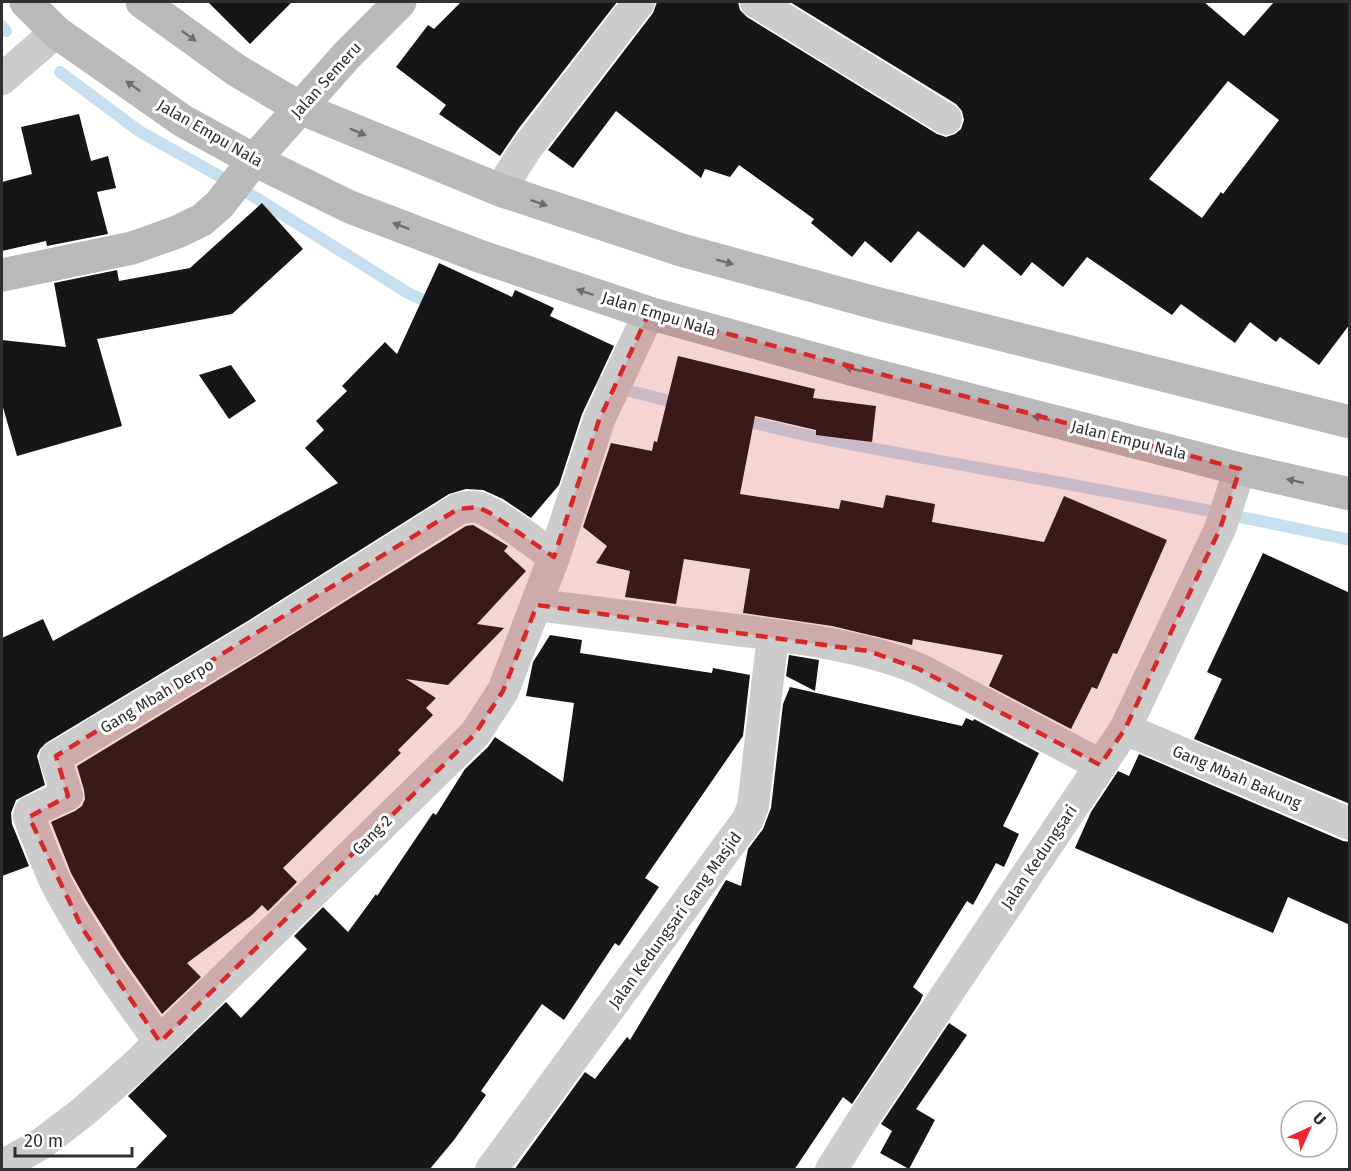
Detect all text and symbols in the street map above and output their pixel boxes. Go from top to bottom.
one-way arrow [181,30,197,42]
street label: Jalan Semeru [287,38,365,122]
one-way arrow [125,81,141,92]
street label: Jalan Empu Nala [154,95,266,171]
one-way arrow [349,128,366,137]
one-way arrow [530,199,548,209]
one-way arrow [392,221,410,231]
one-way arrow [716,258,734,268]
one-way arrow [576,286,594,296]
street label: Jalan Empu Nala [600,288,718,340]
one-way arrow [843,364,861,373]
one-way arrow [1032,412,1051,422]
street label: Jalan Empu Nala [1069,416,1189,464]
one-way arrow [1286,476,1304,486]
street label: Gang Mbah Derpo [97,655,217,737]
street label: Gang Mbah Bakung [1170,741,1305,813]
street label: Jalan Kedungsari [997,801,1081,913]
street label: Gang 2 [348,811,396,859]
street label: Jalan Kedungsari Gang Masjid [605,828,745,1012]
north arrow [1279,1099,1339,1159]
text: U [1309,1108,1330,1129]
scale bar [15,1120,132,1158]
text: 20 m [24,1130,63,1152]

